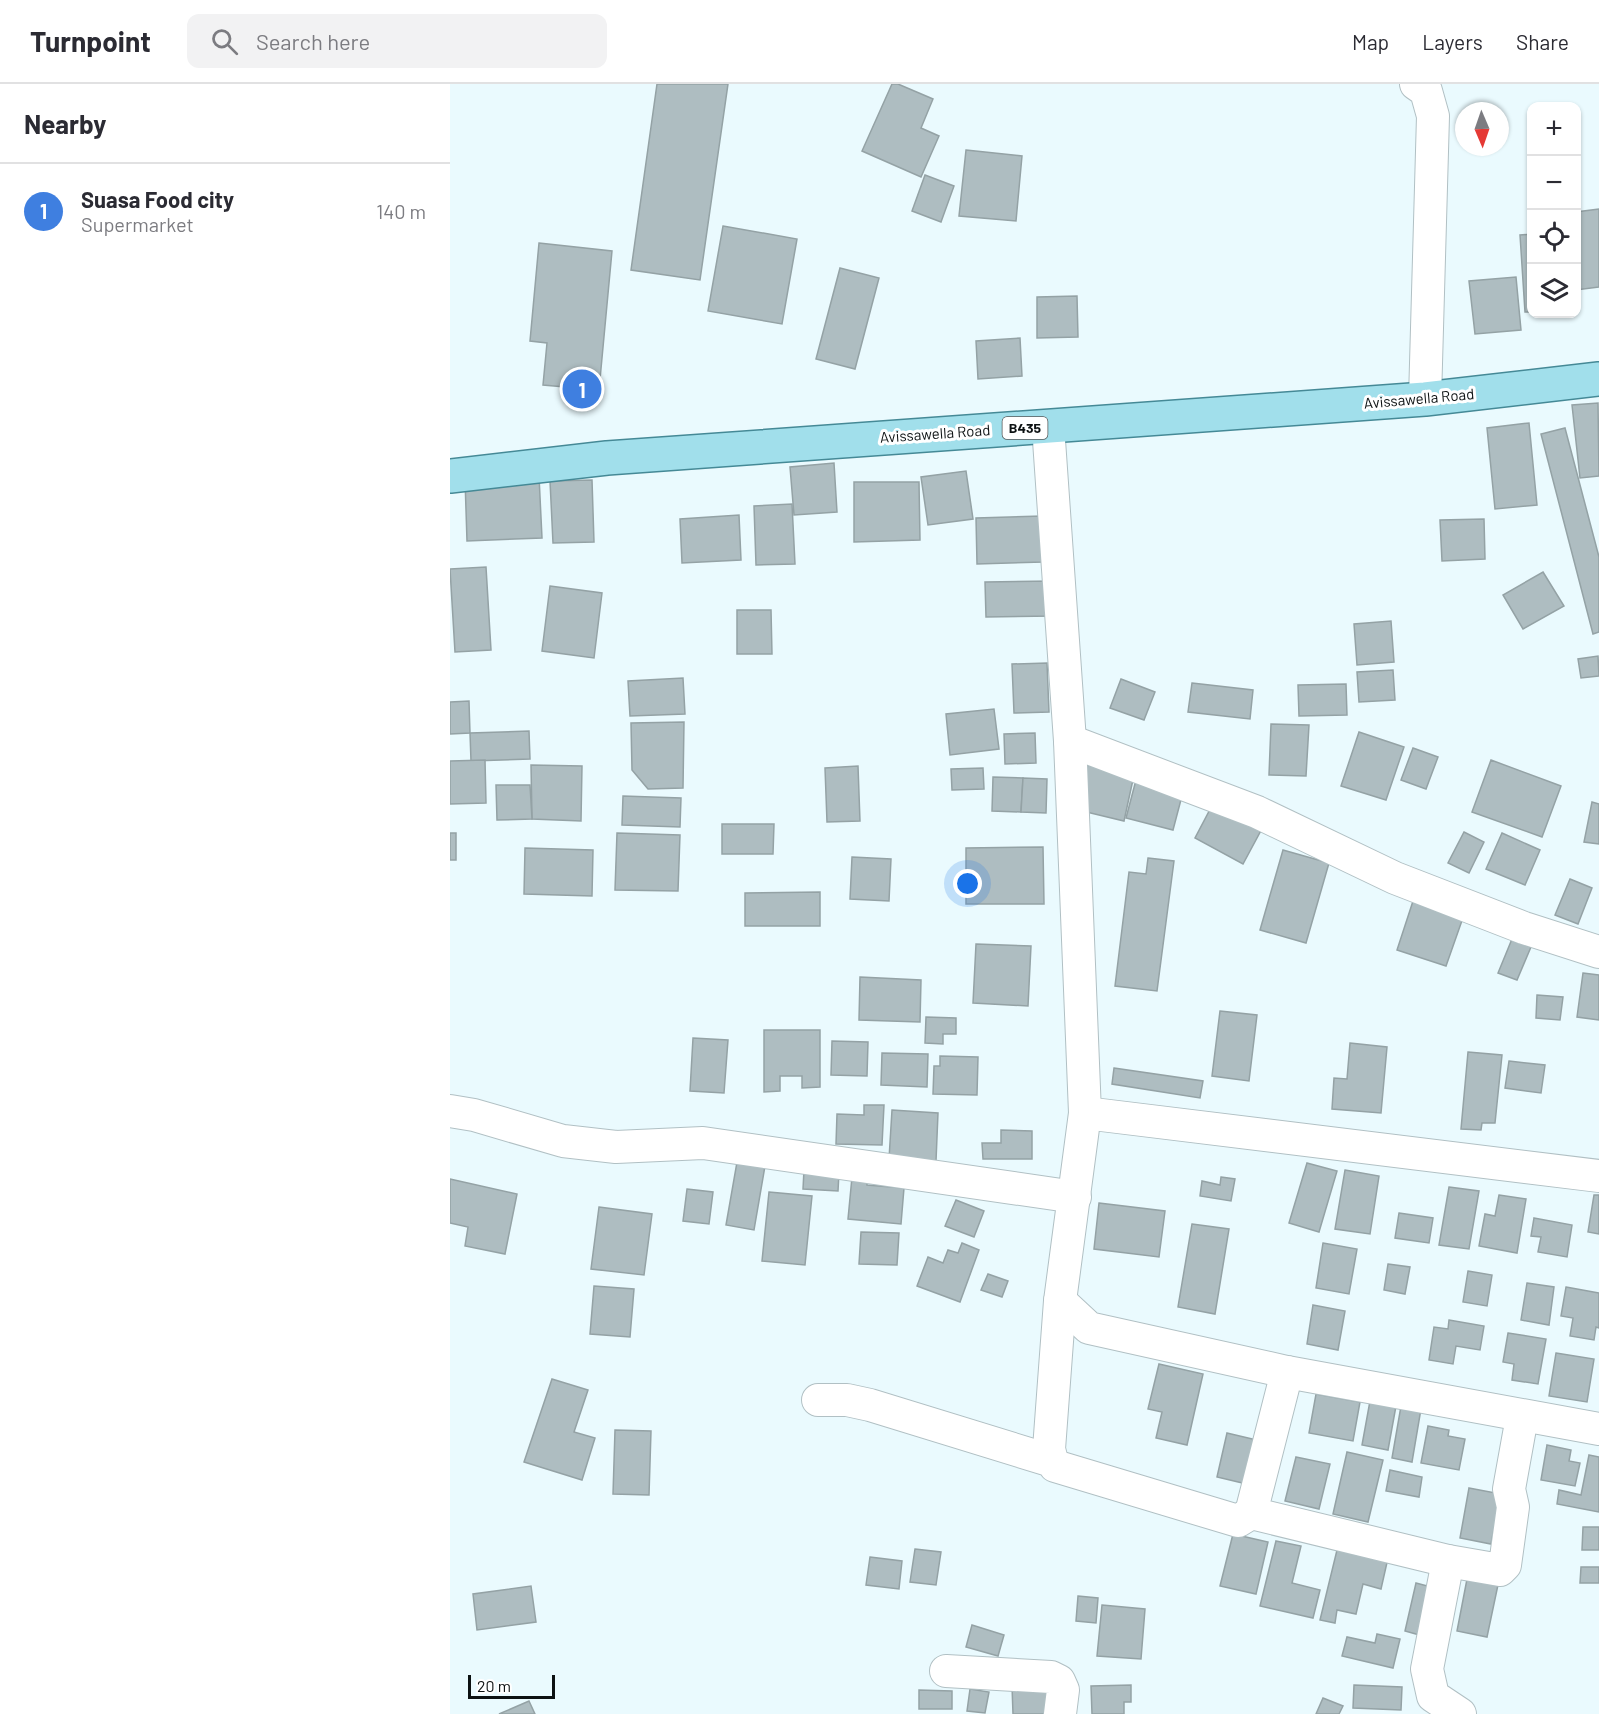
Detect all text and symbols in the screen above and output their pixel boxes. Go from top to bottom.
search box [187,14,607,68]
text: Turnpoint [30,24,151,58]
icon: search [208,25,241,58]
text: Search here [256,28,370,54]
text: Map [1352,29,1389,54]
text: Layers [1422,29,1483,54]
text: Share [1516,29,1569,54]
north arrow [1455,102,1509,156]
map controls [1527,102,1581,318]
button: + [1527,102,1581,156]
text: Nearby [24,108,106,139]
button: − [1527,156,1581,210]
text: Suasa Food city [81,186,234,212]
text: 1 [40,199,47,223]
text: 140 m [376,199,426,223]
button: locate [1527,210,1581,264]
text: Supermarket [81,212,194,236]
button: layers [1527,264,1581,318]
pin: 1 [562,366,602,412]
street label: Avissawella Road [1363,384,1475,412]
road number: B435 [1002,417,1048,439]
street label: Avissawella Road [879,420,991,446]
your location [953,869,982,898]
scale bar [468,1672,555,1700]
text: 20 m [477,1676,511,1695]

